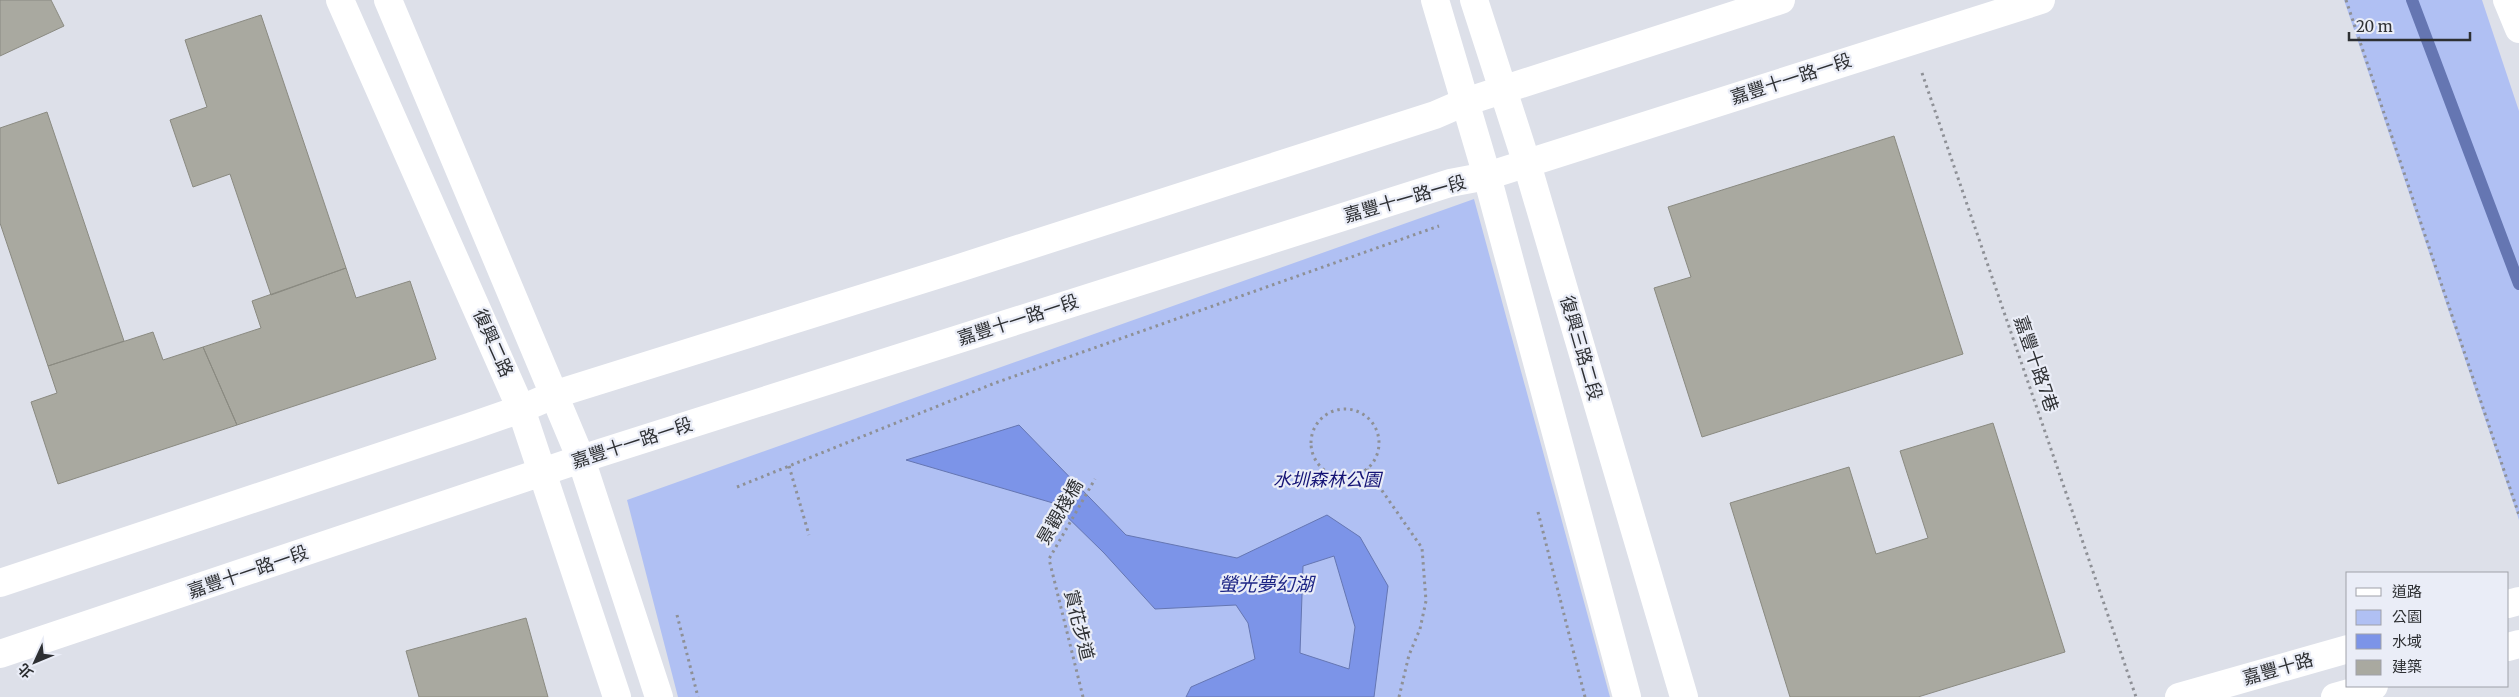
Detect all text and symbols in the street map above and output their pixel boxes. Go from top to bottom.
scale bar [2349,10,2470,42]
text: 20 m [2356,17,2393,36]
street label: 嘉豐十一路一段 [1727,48,1854,109]
street label: 嘉豐十一路一段 [1341,170,1469,227]
street label: 嘉豐十一路一段 [954,289,1081,350]
street label: 復興三路二段 [1556,293,1607,403]
street label: 復興二路 [468,305,519,380]
street label: 嘉豐十路7巷 [2009,313,2064,415]
street label: 嘉豐十一路一段 [568,412,695,473]
park label: 水圳森林公園 [1273,468,1384,491]
street label: 景觀棧橋 [1032,475,1088,549]
street label: 嘉豐十一路一段 [185,540,311,603]
water label: 螢光夢幻湖 [1218,572,1316,596]
legend [2346,572,2509,687]
text: 道路 [2392,582,2422,601]
street label: 賞花步道 [1060,587,1099,663]
text: 公園 [2392,607,2422,626]
text: 水域 [2392,632,2422,651]
north arrow [10,637,60,687]
street label: 嘉豐十路 [2240,648,2316,689]
text: 建築 [2392,657,2422,676]
text: 北 [14,660,37,682]

